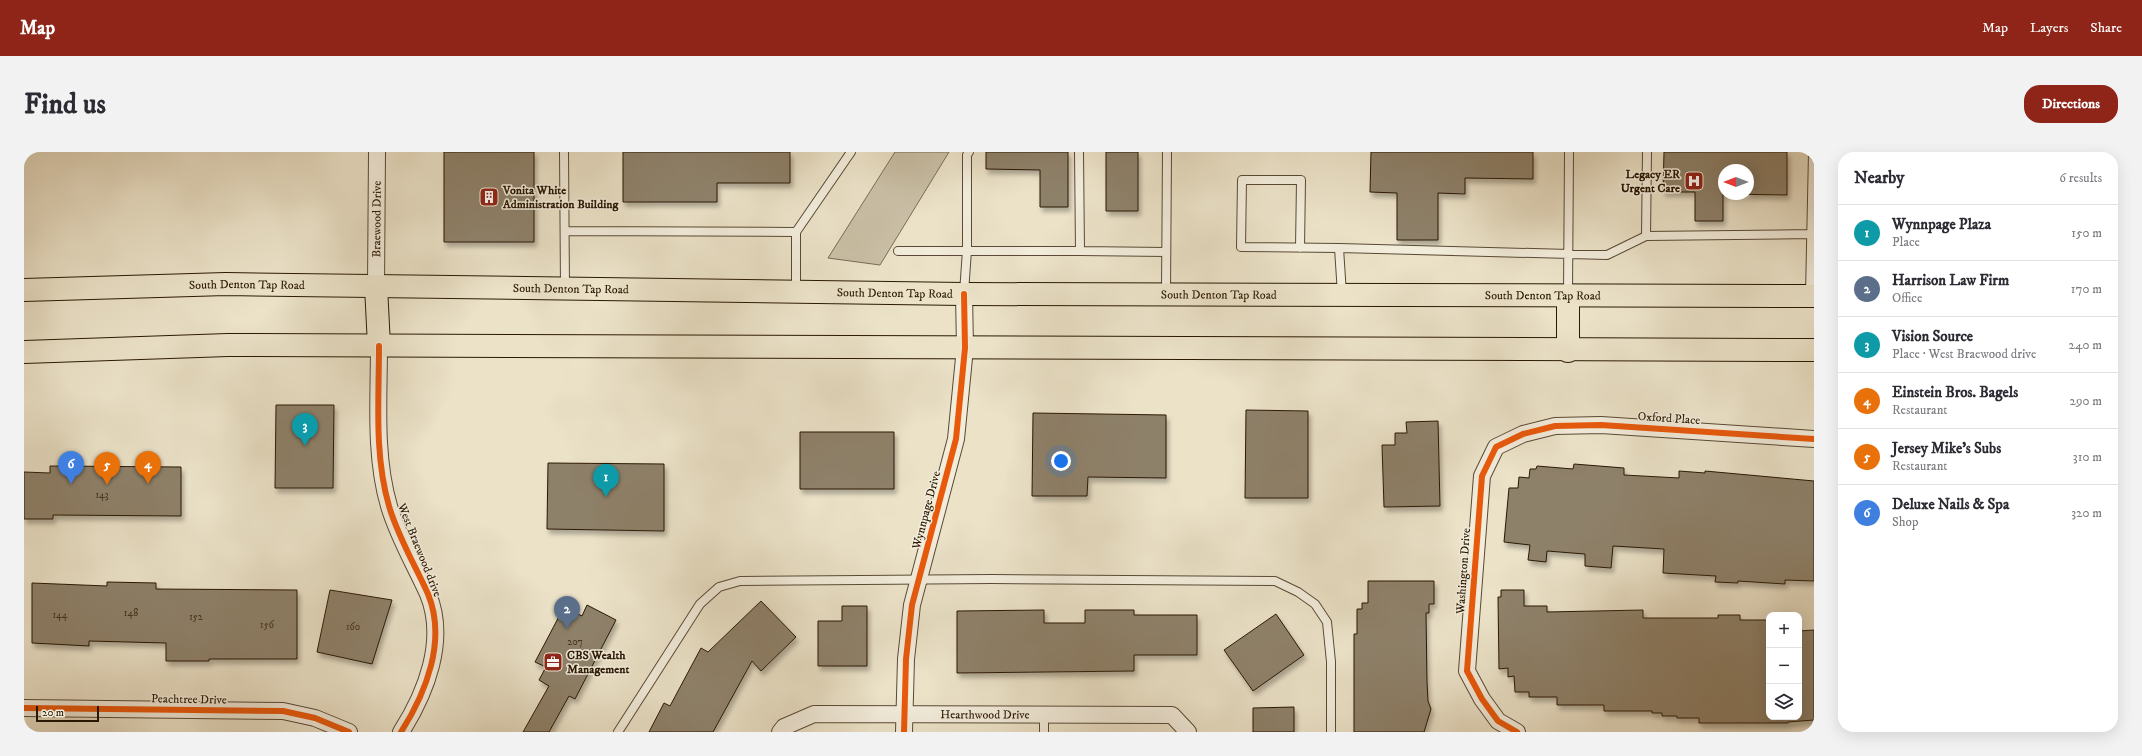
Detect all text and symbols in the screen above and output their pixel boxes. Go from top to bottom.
text: Map [20,17,55,40]
text: Map [1982,19,2008,37]
text: Layers [2030,19,2068,37]
text: Share [2090,19,2122,37]
button: Directions [2024,85,2118,123]
text: Find us [24,87,106,122]
north arrow [1718,164,1754,200]
place label: Legacy ER Urgent Care [1621,167,1681,196]
text: Nearby [1854,167,1904,189]
hospital icon: Legacy ER Urgent Care [1683,170,1705,192]
text: 6 results [2059,170,2102,186]
street label: Braewood Drive [369,181,385,257]
place label: Vonita White Administration Building [502,183,620,212]
building icon: Vonita White Administration Building [478,186,500,208]
text: Wynnpage Plaza [1892,215,1991,234]
text: 1 [1865,225,1869,241]
text: 150 m [2071,225,2102,241]
text: Place [1892,234,1920,250]
text: Harrison Law Firm [1892,271,2009,290]
street label: South Denton Tap Road [189,277,305,293]
street label: South Denton Tap Road [513,281,629,297]
text: 2 [1864,281,1870,297]
text: 170 m [2071,281,2102,297]
street label: South Denton Tap Road [837,285,953,302]
street label: South Denton Tap Road [1161,287,1277,303]
street label: South Denton Tap Road [1485,288,1601,303]
text: Office [1892,290,1922,306]
text: Vision Source [1892,327,1973,346]
text: 3 [1865,337,1869,353]
text: 240 m [2069,337,2102,353]
text: Place · West Braewood drive [1892,346,2036,362]
text: Einstein Bros. Bagels [1892,383,2018,402]
text: 4 [1863,393,1871,409]
text: 290 m [2070,393,2102,409]
text: Restaurant [1892,402,1948,418]
street label: Oxford Place [1637,409,1701,428]
pin: 3 [292,413,318,446]
text: Jersey Mike's Subs [1892,439,2001,458]
text: 5 [1864,449,1870,465]
text: 310 m [2073,449,2102,465]
pin: 6 [58,451,84,484]
pin: 4 [135,451,161,484]
your location [1051,451,1071,471]
pin: 5 [94,452,120,485]
text: Restaurant [1892,458,1948,474]
pin: 1 [593,464,619,497]
street label: Wynnpage Drive [909,469,944,552]
house number: 143 [95,489,109,501]
text: Deluxe Nails & Spa [1892,495,2009,514]
street label: West Braewood drive [394,500,445,599]
text: 6 [1864,505,1870,521]
text: 320 m [2071,505,2102,521]
text: Shop [1892,514,1918,530]
street label: Washington Drive [1453,528,1474,616]
pin: 2 [554,596,580,629]
house number: 148 [124,607,138,619]
house number: 144 [52,609,68,621]
house number: 152 [189,611,203,623]
map controls [1766,612,1802,720]
button: + [1766,612,1802,648]
house number: 156 [260,619,275,631]
house number: 160 [346,621,360,633]
house number: 207 [567,636,583,648]
place label: CBS Wealth Management [567,648,629,677]
button: − [1766,648,1802,684]
office icon: CBS Wealth Management [542,651,564,673]
button: layers [1766,684,1802,720]
street label: Peachtree Drive [151,691,227,708]
scale bar [36,704,99,723]
text: 20 m [42,706,64,720]
street label: Hearthwood Drive [940,707,1030,723]

